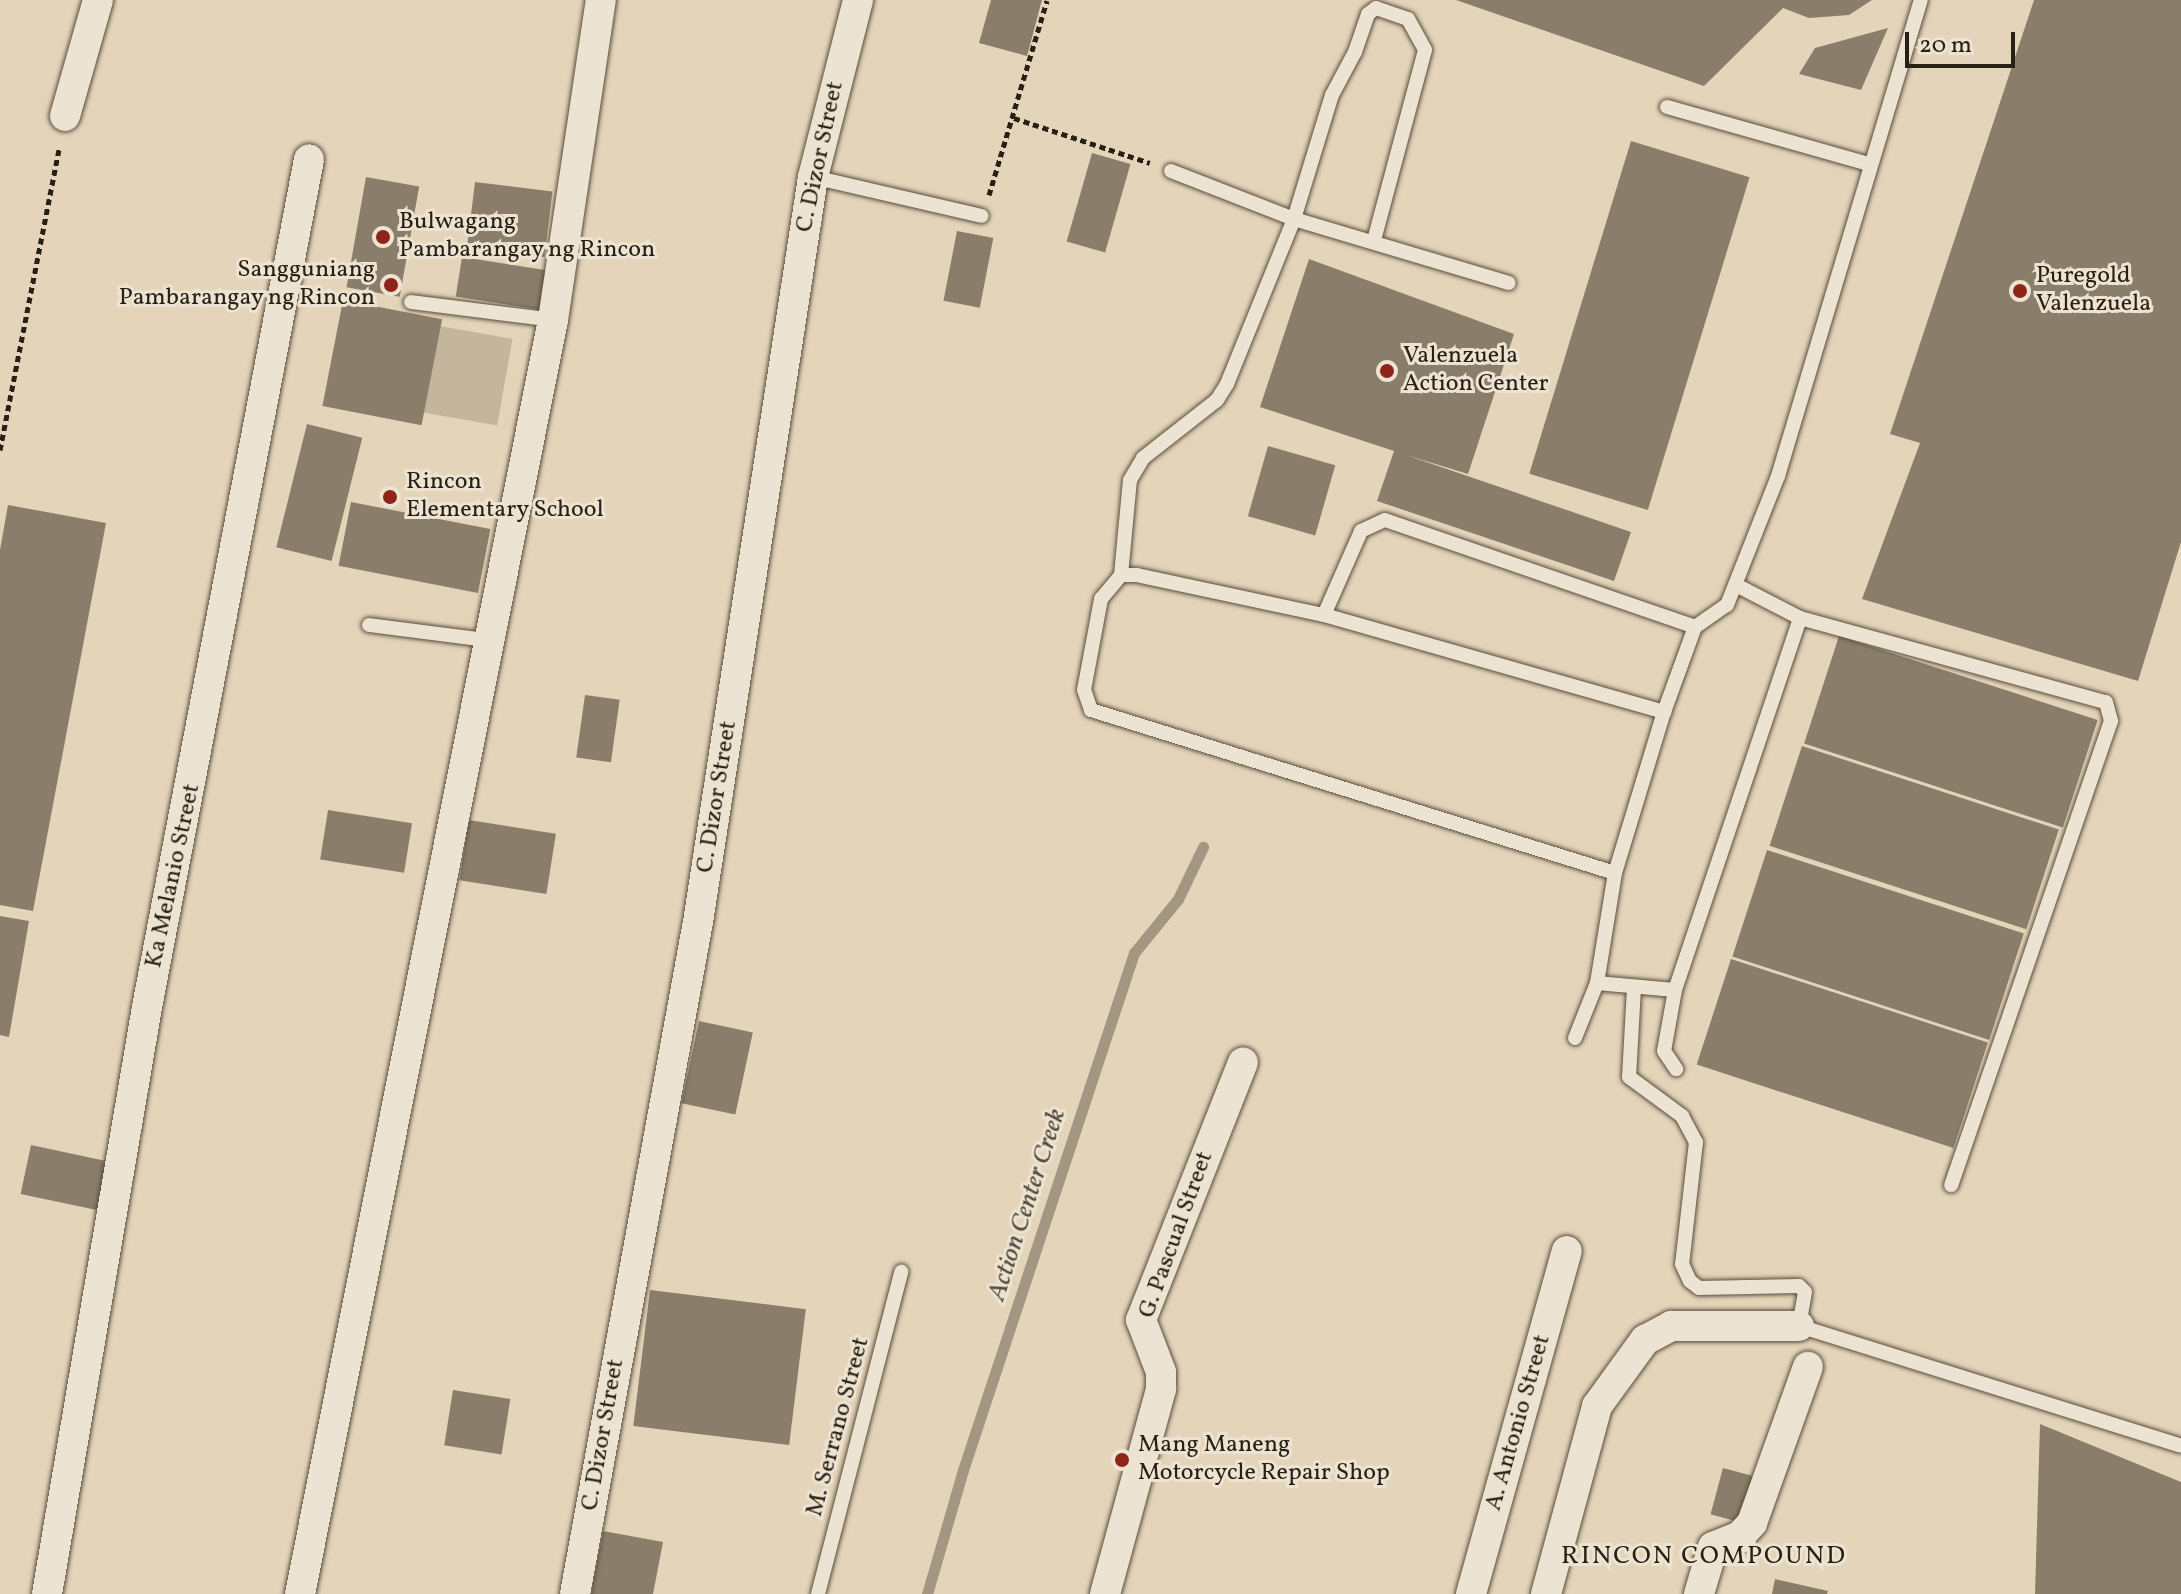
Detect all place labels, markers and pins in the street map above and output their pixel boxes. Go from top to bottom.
place label: Bulwagang Pambarangay ng Rincon [399,209,656,265]
marker: Bulwagang Pambarangay ng Rincon [374,228,392,246]
place label: Sangguniang Pambarangay ng Rincon [118,257,375,313]
place label: Puregold Valenzuela [2036,263,2151,319]
marker: Sangguniang Pambarangay ng Rincon [382,276,400,294]
marker: Puregold Valenzuela [2011,282,2029,300]
place label: Valenzuela Action Center [1403,343,1549,399]
marker: Valenzuela Action Center [1378,362,1396,380]
place label: Rincon Elementary School [406,469,604,525]
marker: Rincon Elementary School [381,488,399,506]
place label: Mang Maneng Motorcycle Repair Shop [1138,1432,1390,1488]
marker: Mang Maneng Motorcycle Repair Shop [1113,1451,1131,1469]

